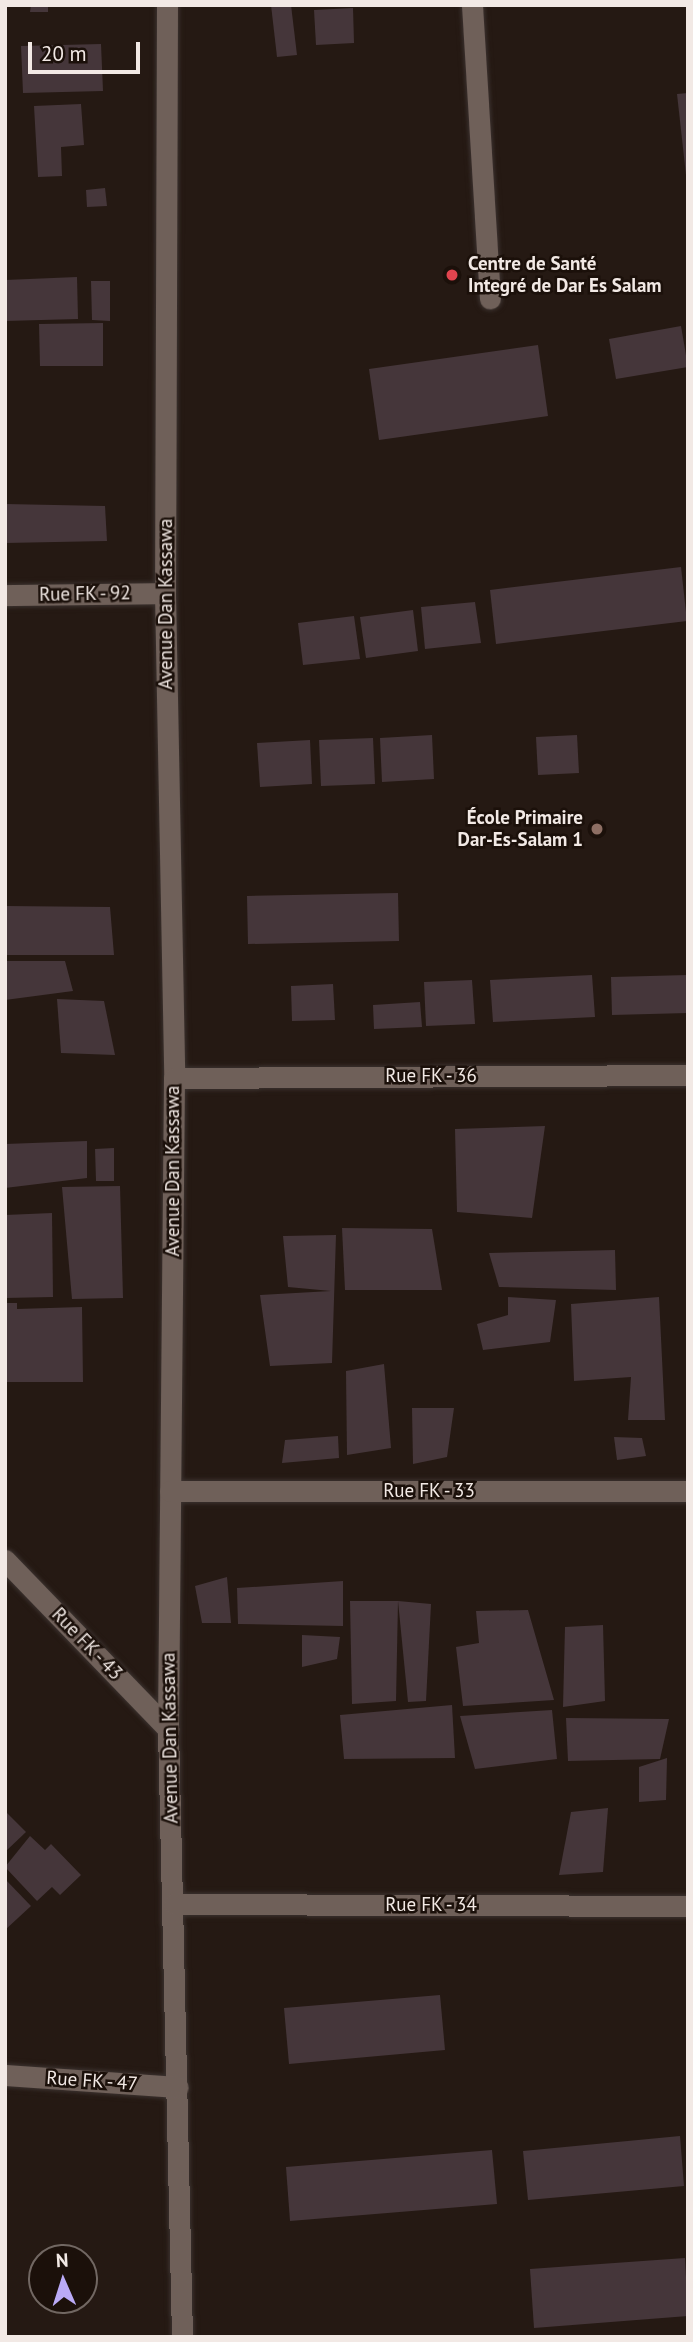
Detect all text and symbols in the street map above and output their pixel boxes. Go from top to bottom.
scale bar [32,28,144,72]
text: 20 m [41,40,87,67]
place label: Centre de Santé Integré de Dar Es Salam [468,253,662,297]
marker: Centre de Santé Integré de Dar Es Salam [442,265,462,285]
street label: Avenue Dan Kassawa [155,518,177,690]
street label: Rue FK - 92 [37,582,133,606]
place label: École Primaire Dar-Es-Salam 1 [458,807,583,851]
marker: École Primaire Dar-Es-Salam 1 [589,821,605,837]
street label: Rue FK - 36 [383,1065,479,1087]
street label: Avenue Dan Kassawa [162,1085,184,1257]
street label: Rue FK - 33 [381,1480,477,1502]
street label: Rue FK - 43 [46,1602,128,1686]
street label: Avenue Dan Kassawa [157,1652,183,1824]
street label: Rue FK - 34 [383,1894,479,1916]
street label: Rue FK - 47 [44,2066,140,2096]
north arrow [28,2244,98,2314]
text: N [55,2248,69,2272]

